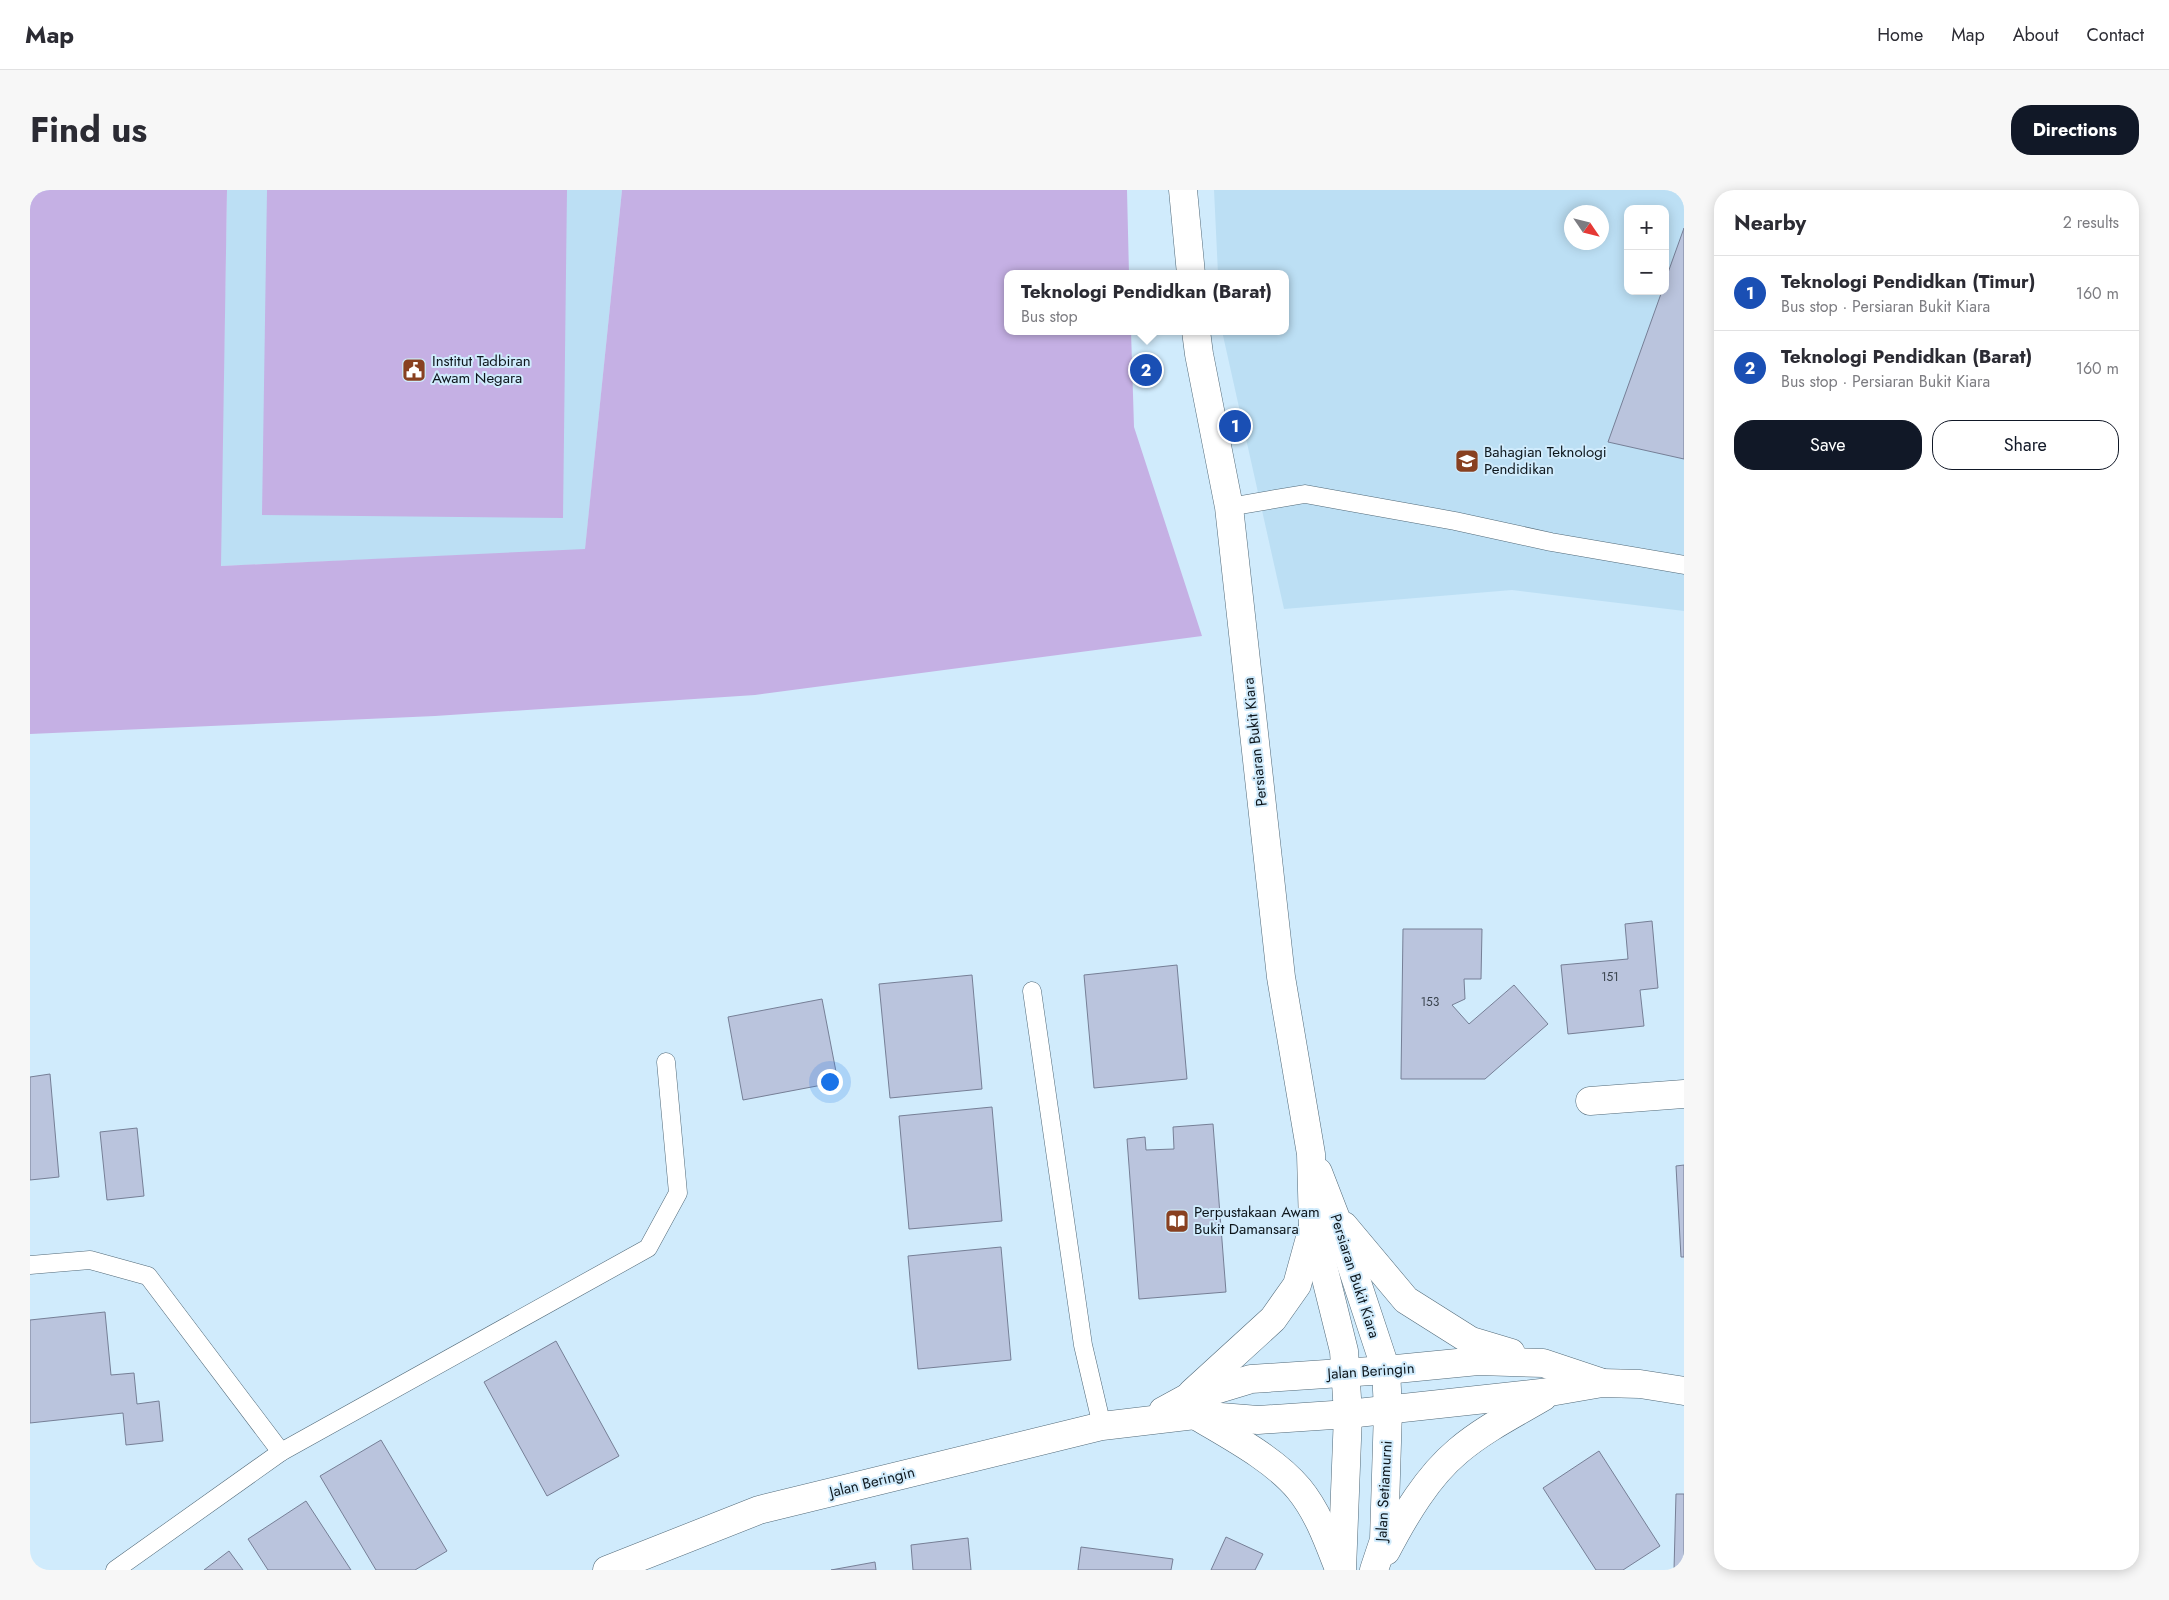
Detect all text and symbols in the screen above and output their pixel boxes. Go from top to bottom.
text: Map [25,17,74,52]
text: Home [1877,22,1923,48]
text: Map [1951,22,1985,48]
text: About [2013,22,2058,48]
text: Contact [2086,22,2144,48]
text: Find us [30,105,147,155]
button: Directions [2011,105,2139,155]
north arrow [1564,205,1609,250]
map controls [1624,205,1669,295]
button: + [1624,205,1669,250]
text: Nearby [1734,208,1806,238]
text: 2 results [2063,211,2119,234]
button: − [1624,250,1669,295]
text: Teknologi Pendidkan (Timur) [1781,268,2035,295]
popup [1004,270,1289,335]
text: Teknologi Pendidkan (Barat) [1021,278,1272,305]
text: 1 [1746,282,1754,305]
text: 160 m [2076,282,2119,305]
text: Bus stop · Persiaran Bukit Kiara [1781,295,1990,318]
text: Bus stop [1021,305,1078,328]
text: Teknologi Pendidkan (Barat) [1781,343,2032,370]
place label: Institut Tadbiran Awam Negara [432,350,531,389]
pin: 2 [1130,351,1162,389]
public building icon: Institut Tadbiran Awam Negara [401,357,427,383]
text: 2 [1745,357,1755,380]
text: 160 m [2076,357,2119,380]
text: Bus stop · Persiaran Bukit Kiara [1781,370,1990,393]
pin: 1 [1219,407,1251,445]
button: Save [1734,420,1922,470]
button: Share [1932,420,2119,470]
place label: Bahagian Teknologi Pendidikan [1484,441,1607,480]
school or university icon: Bahagian Teknologi Pendidikan [1454,448,1480,474]
street label: Persiaran Bukit Kiara [1237,677,1273,807]
house number: 151 [1601,968,1619,986]
house number: 153 [1421,993,1440,1011]
your location [817,1069,843,1095]
place label: Perpustakaan Awam Bukit Damansara [1194,1201,1320,1240]
library icon: Perpustakaan Awam Bukit Damansara [1164,1208,1190,1234]
street label: Persiaran Bukit Kiara [1325,1211,1385,1341]
street label: Jalan Beringin [1325,1357,1415,1385]
street label: Jalan Setiamurni [1370,1440,1398,1544]
street label: Jalan Beringin [825,1461,917,1504]

